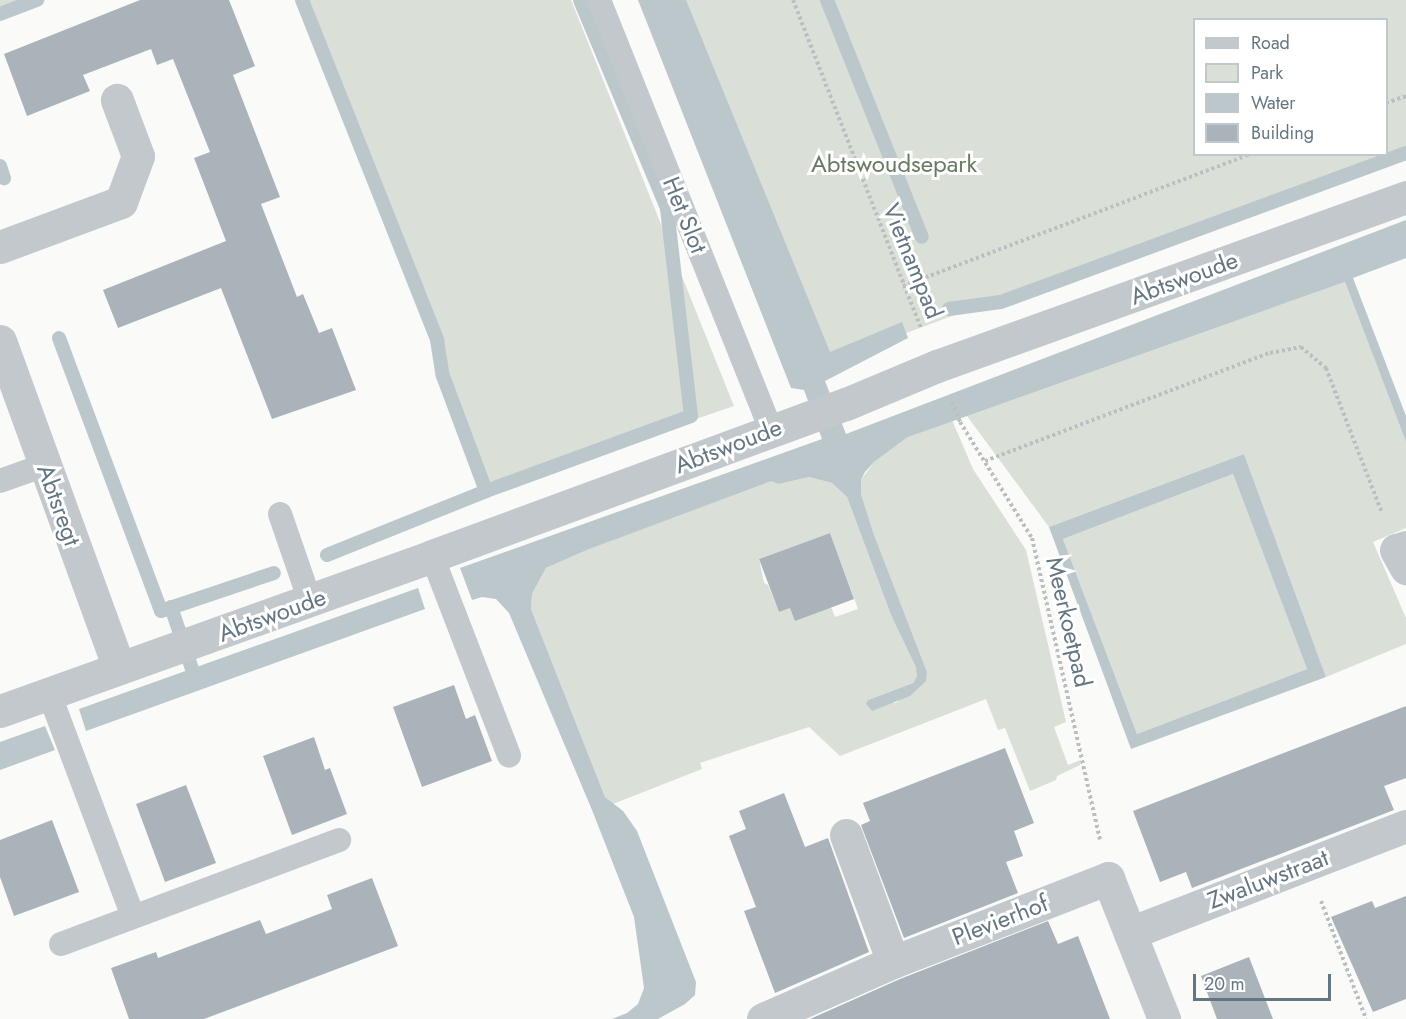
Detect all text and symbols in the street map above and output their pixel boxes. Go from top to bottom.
legend [1193,18,1388,156]
text: Road [1251,30,1290,56]
text: Park [1251,60,1283,86]
text: Water [1251,90,1295,116]
text: Building [1251,120,1314,146]
park label: Abtswoudsepark [811,150,977,178]
street label: Het Slot [657,173,713,257]
street label: Vietnampad [877,199,949,323]
street label: Abtswoude [1126,245,1242,311]
street label: Abtswoude [670,412,786,480]
street label: Abtsregt [31,460,87,550]
street label: Meerkoetpad [1040,554,1098,690]
street label: Abtswoude [214,582,330,648]
street label: Zwaluwstraat [1204,843,1332,915]
street label: Plevierhof [948,889,1052,951]
scale bar [1196,962,1334,1000]
text: 20 m [1204,971,1244,997]

